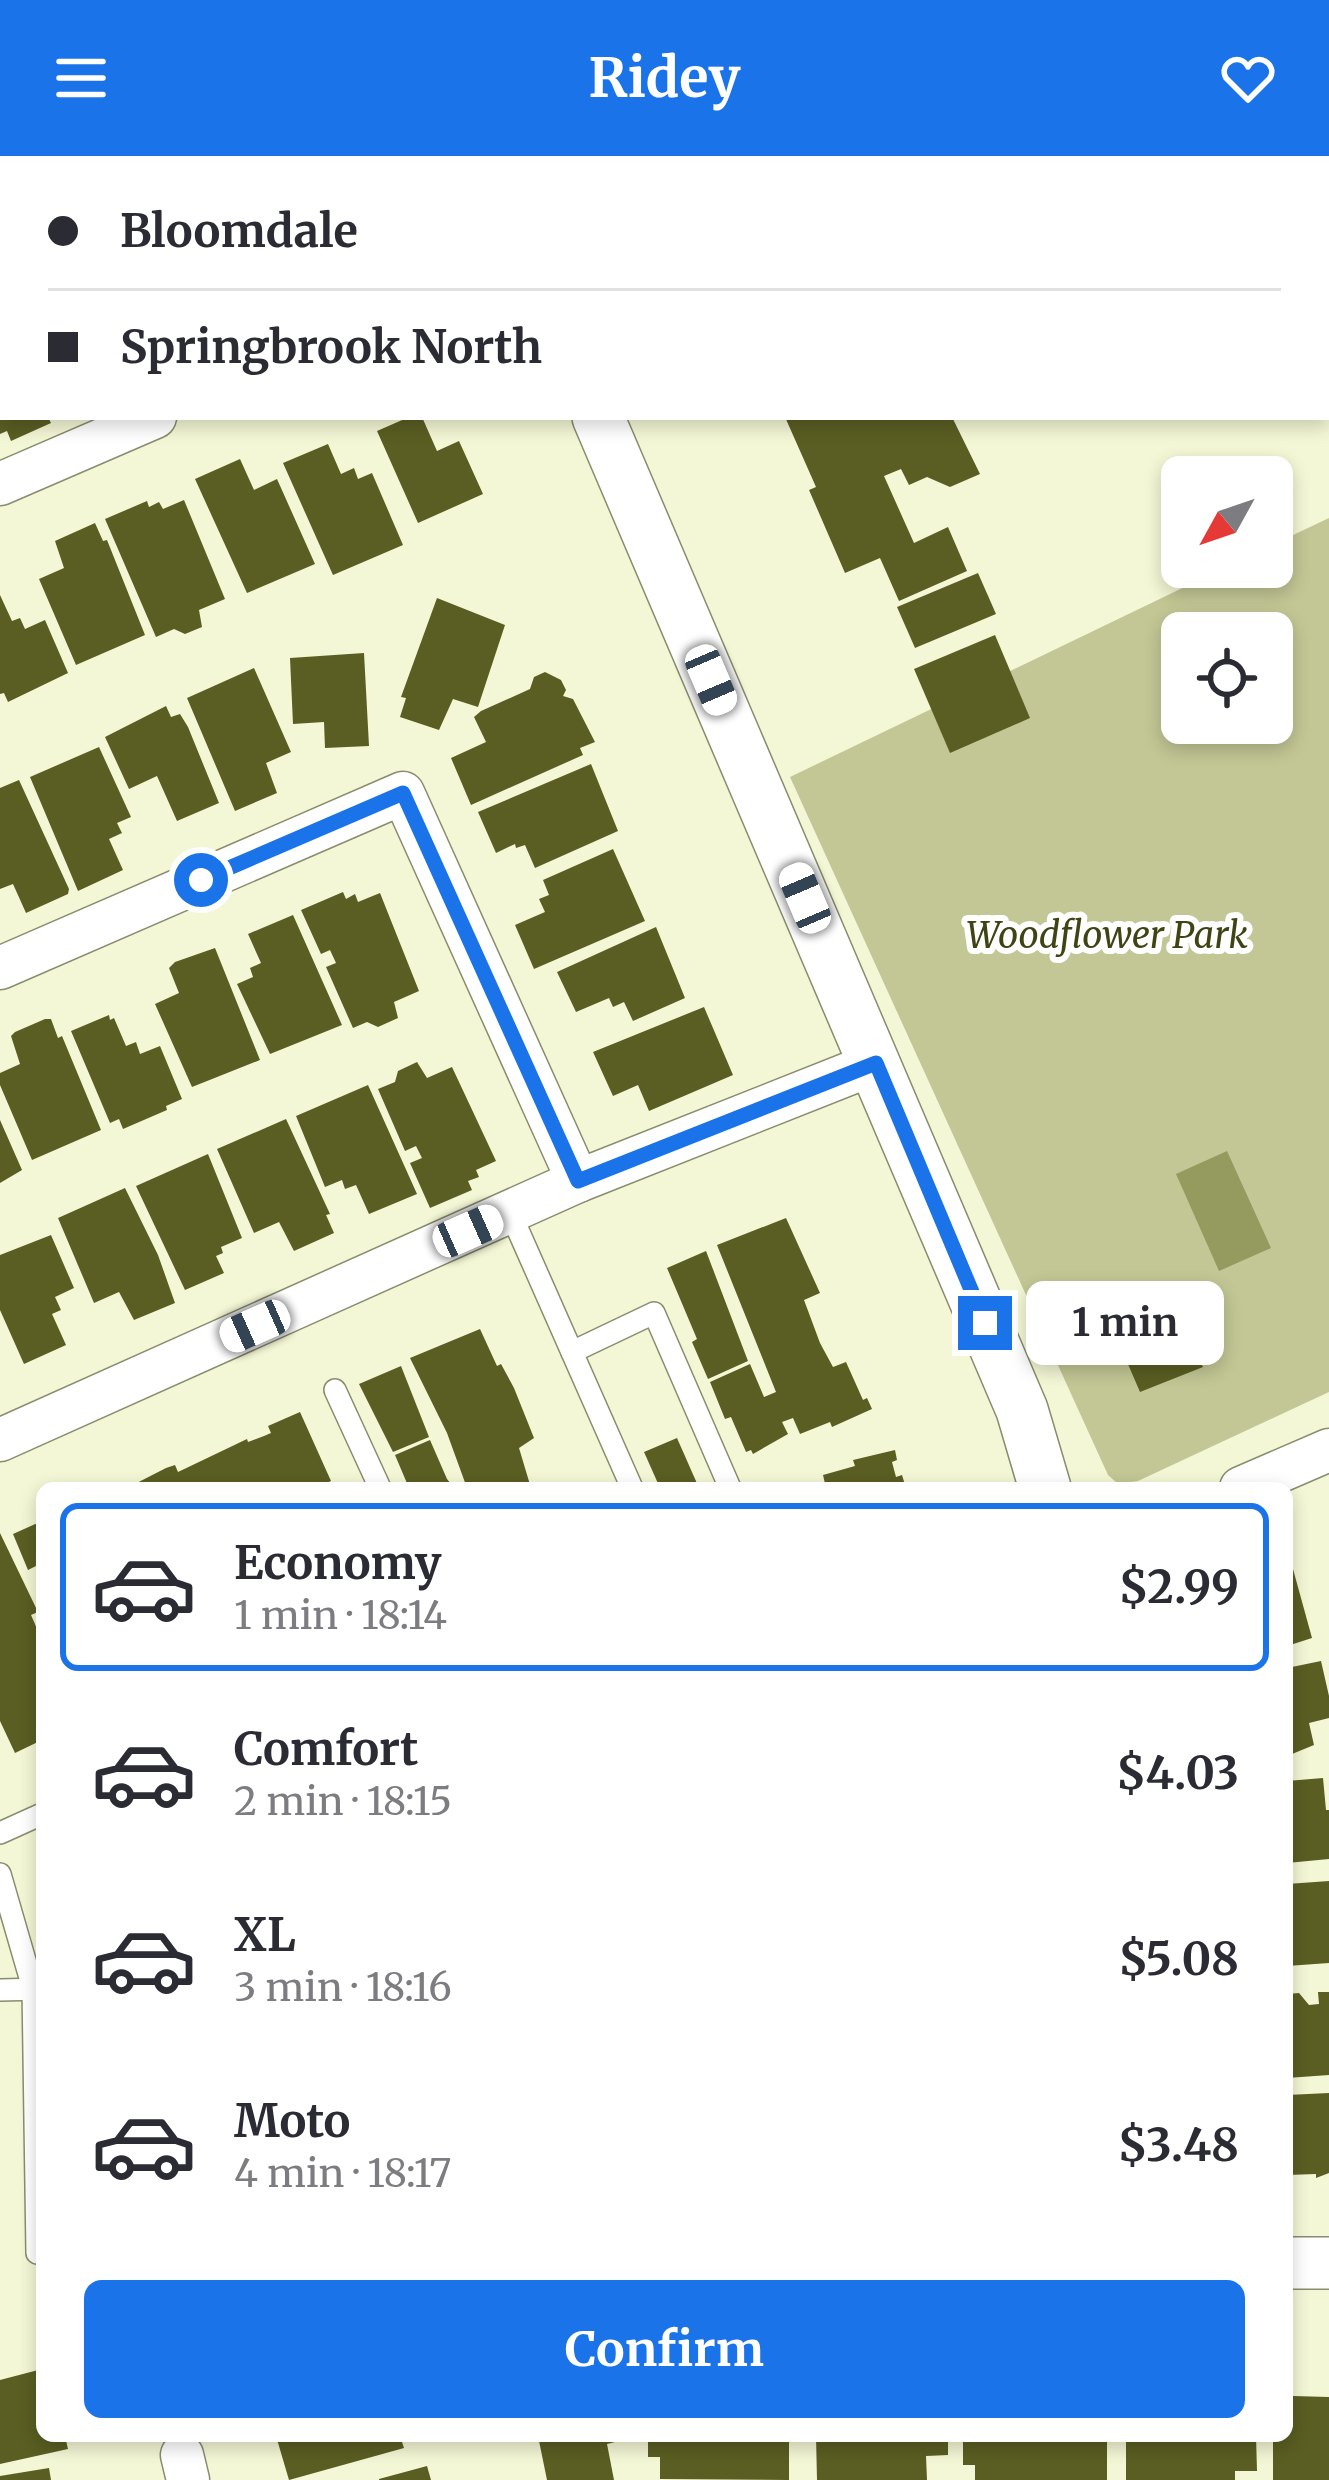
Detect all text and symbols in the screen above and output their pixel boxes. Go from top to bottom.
text: Ridey [589,44,740,112]
icon: menu [48,45,114,111]
icon: heart [1215,45,1281,111]
text: Bloomdale [120,203,358,259]
text: Springbrook North [120,319,542,375]
north arrow [1161,456,1293,588]
map controls [1161,456,1293,744]
button: locate [1161,612,1293,744]
car [680,640,742,720]
route start [174,853,228,907]
car [774,858,836,938]
park label: Woodflower Park [966,913,1248,958]
car [428,1200,508,1262]
callout: 1 min [1027,1281,1225,1365]
car [215,1295,295,1357]
route end [958,1296,1012,1350]
text: 1 min [1072,1298,1178,1347]
icon: car [90,1533,198,1641]
text: Economy [234,1535,442,1591]
text: $2.99 [1118,1559,1239,1615]
text: 1 min · 18:14 [234,1591,447,1640]
icon: car [90,1719,198,1827]
text: Comfort [234,1721,418,1777]
text: $4.03 [1116,1745,1239,1801]
text: 2 min · 18:15 [234,1777,452,1826]
icon: car [90,1905,198,2013]
text: XL [234,1907,296,1963]
text: $5.08 [1118,1931,1239,1987]
text: 3 min · 18:16 [234,1963,452,2012]
icon: car [90,2091,198,2199]
text: Moto [234,2093,350,2149]
text: $3.48 [1118,2117,1239,2173]
text: 4 min · 18:17 [234,2149,451,2198]
button: Confirm [84,2280,1245,2418]

